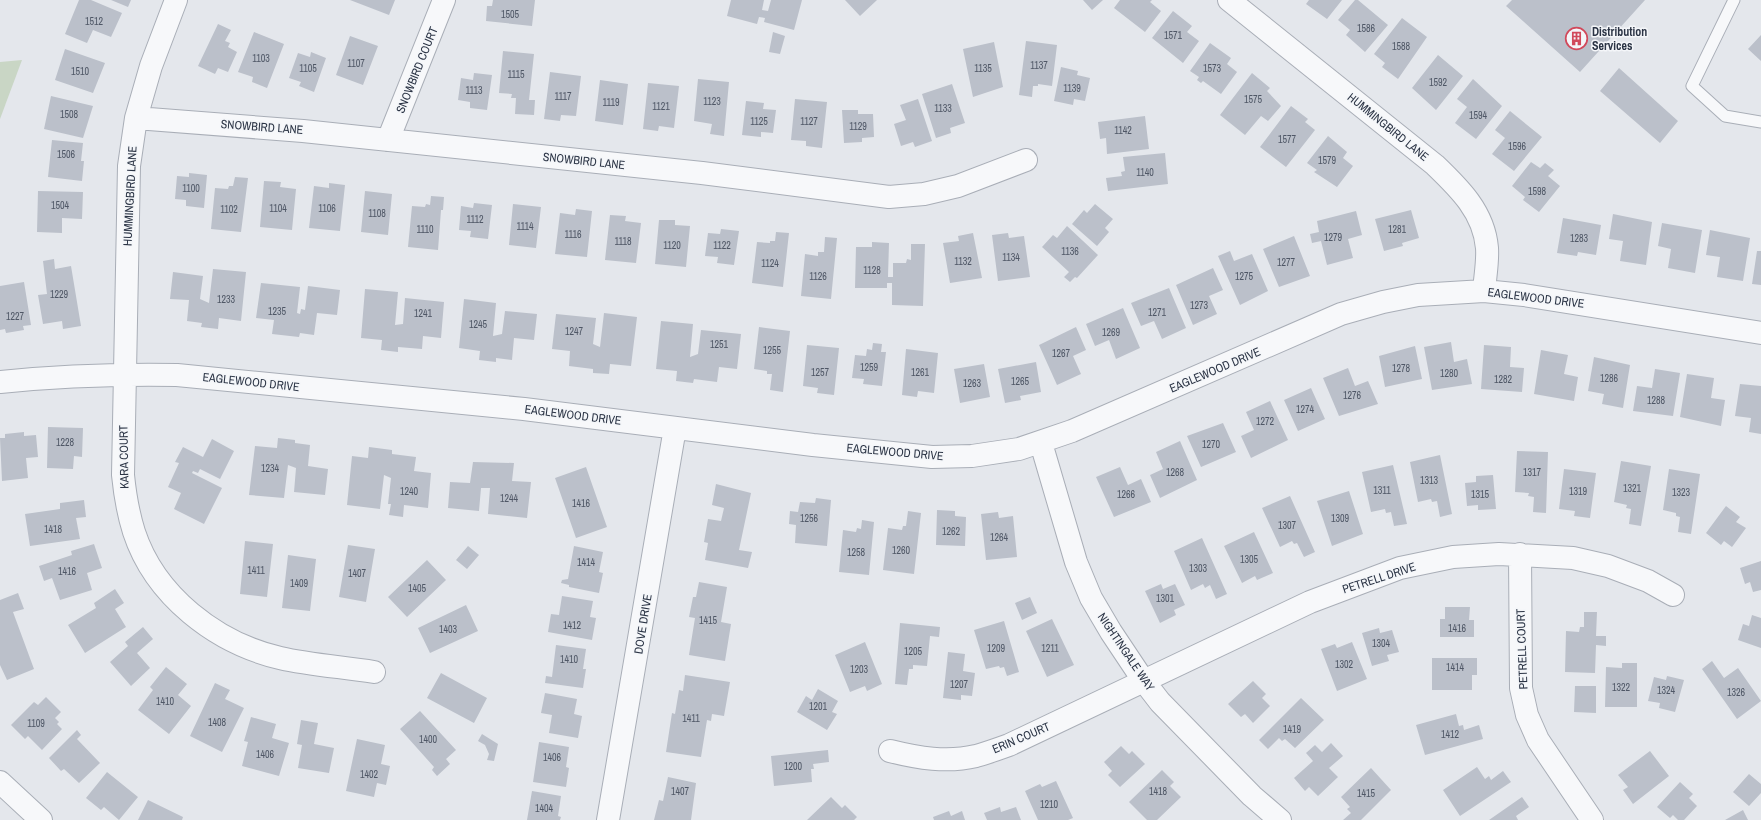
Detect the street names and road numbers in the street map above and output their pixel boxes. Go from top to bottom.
street label: SNOWBIRD COURT [392,25,442,115]
street label: HUMMINGBIRD LANE [1344,89,1432,165]
street label: SNOWBIRD LANE [220,116,304,138]
street label: HUMMINGBIRD LANE [119,146,141,246]
street label: SNOWBIRD LANE [542,149,626,173]
street label: EAGLEWOOD DRIVE [1487,284,1585,312]
street label: EAGLEWOOD DRIVE [1167,344,1263,396]
street label: EAGLEWOOD DRIVE [202,369,300,395]
street label: EAGLEWOOD DRIVE [524,401,622,429]
street label: KARA COURT [115,425,133,489]
street label: EAGLEWOOD DRIVE [846,440,944,464]
street label: PETRELL DRIVE [1340,559,1418,597]
street label: DOVE DRIVE [630,593,656,655]
street label: PETRELL COURT [1513,608,1531,690]
street label: NIGHTINGALE WAY [1094,610,1158,694]
street label: ERIN COURT [990,719,1052,757]

